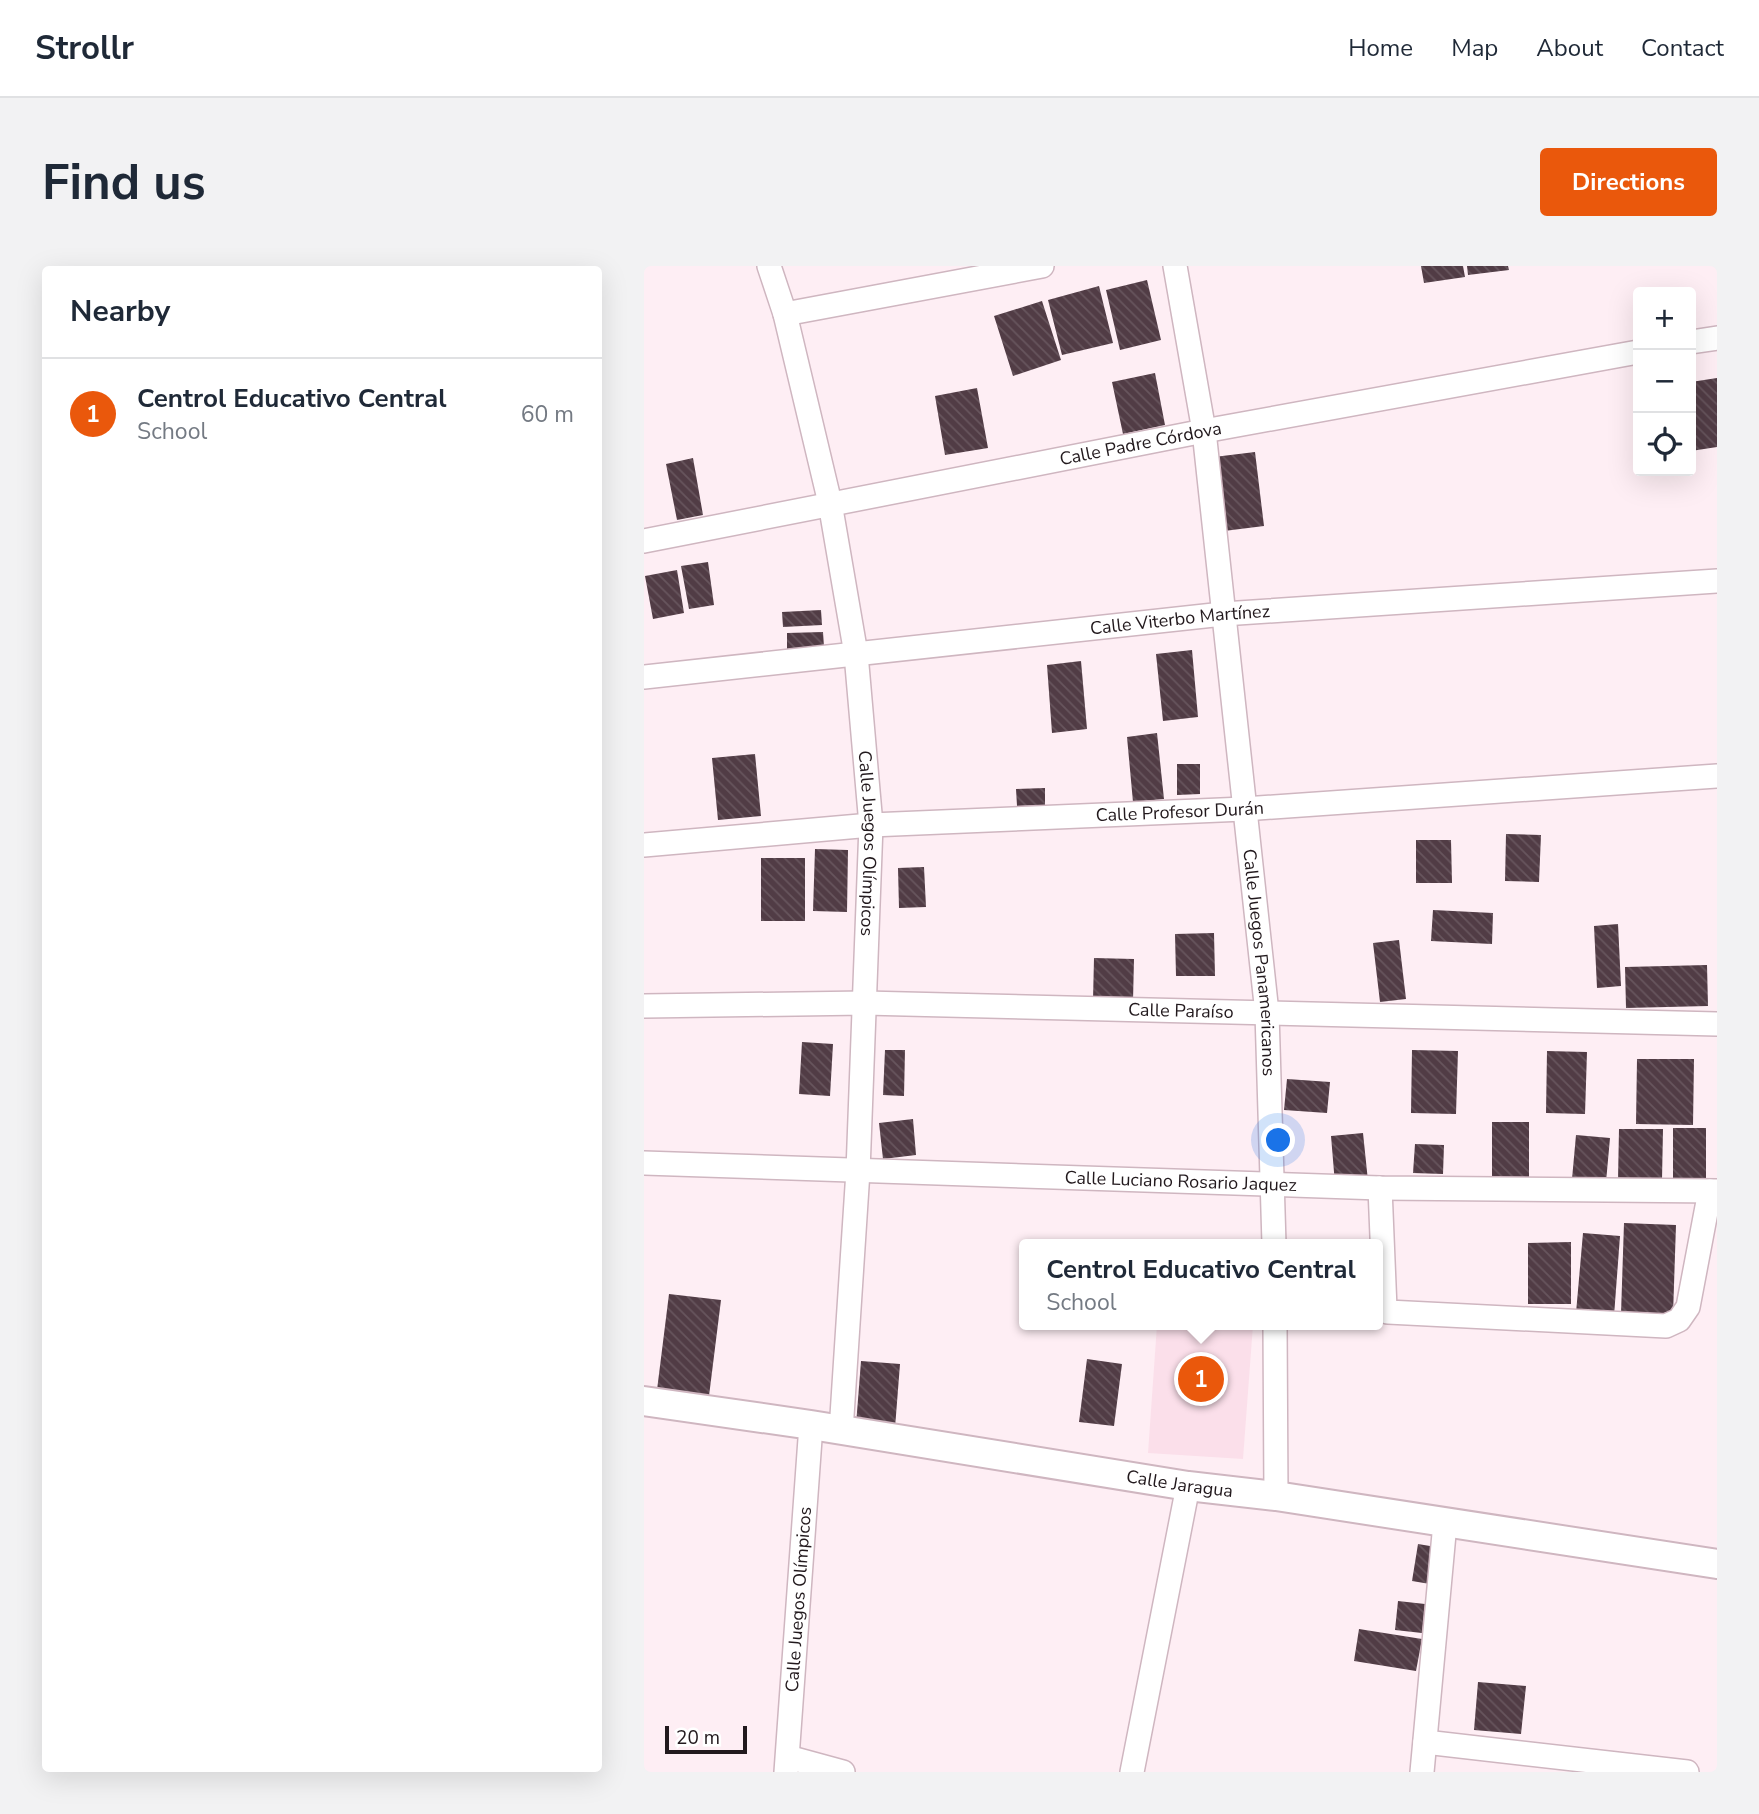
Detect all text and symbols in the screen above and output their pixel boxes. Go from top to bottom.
text: Strollr [35,26,134,71]
text: Home [1348,32,1413,64]
text: Map [1451,32,1498,64]
text: About [1536,32,1603,64]
text: Contact [1641,32,1724,64]
button: Directions [1540,148,1717,216]
text: Find us [42,149,206,216]
map controls [1633,287,1696,476]
button: + [1633,287,1696,350]
text: Nearby [70,291,170,332]
button: − [1633,350,1696,413]
text: Centrol Educativo Central [137,381,446,416]
text: 1 [86,399,100,430]
text: 60 m [521,399,574,430]
button: locate [1633,413,1696,476]
text: School [137,416,207,447]
street label: Calle Padre Córdova [1057,416,1223,471]
street label: Calle Viterbo Martínez [1089,599,1271,640]
street label: Calle Juegos Olímpicos [853,750,883,937]
street label: Calle Profesor Durán [1095,796,1265,827]
street label: Calle Juegos Panamericanos [1237,848,1281,1077]
street label: Calle Paraíso [1128,997,1234,1024]
your location [1261,1123,1295,1157]
street label: Calle Luciano Rosario Jaquez [1064,1165,1297,1197]
popup [1019,1239,1383,1330]
text: Centrol Educativo Central [1046,1252,1356,1287]
text: School [1046,1287,1117,1318]
pin: 1 [1178,1353,1224,1405]
street label: Calle Jaragua [1124,1464,1234,1503]
street label: Calle Juegos Olímpicos [780,1506,817,1693]
scale bar [665,1723,747,1755]
text: 20 m [676,1725,720,1751]

